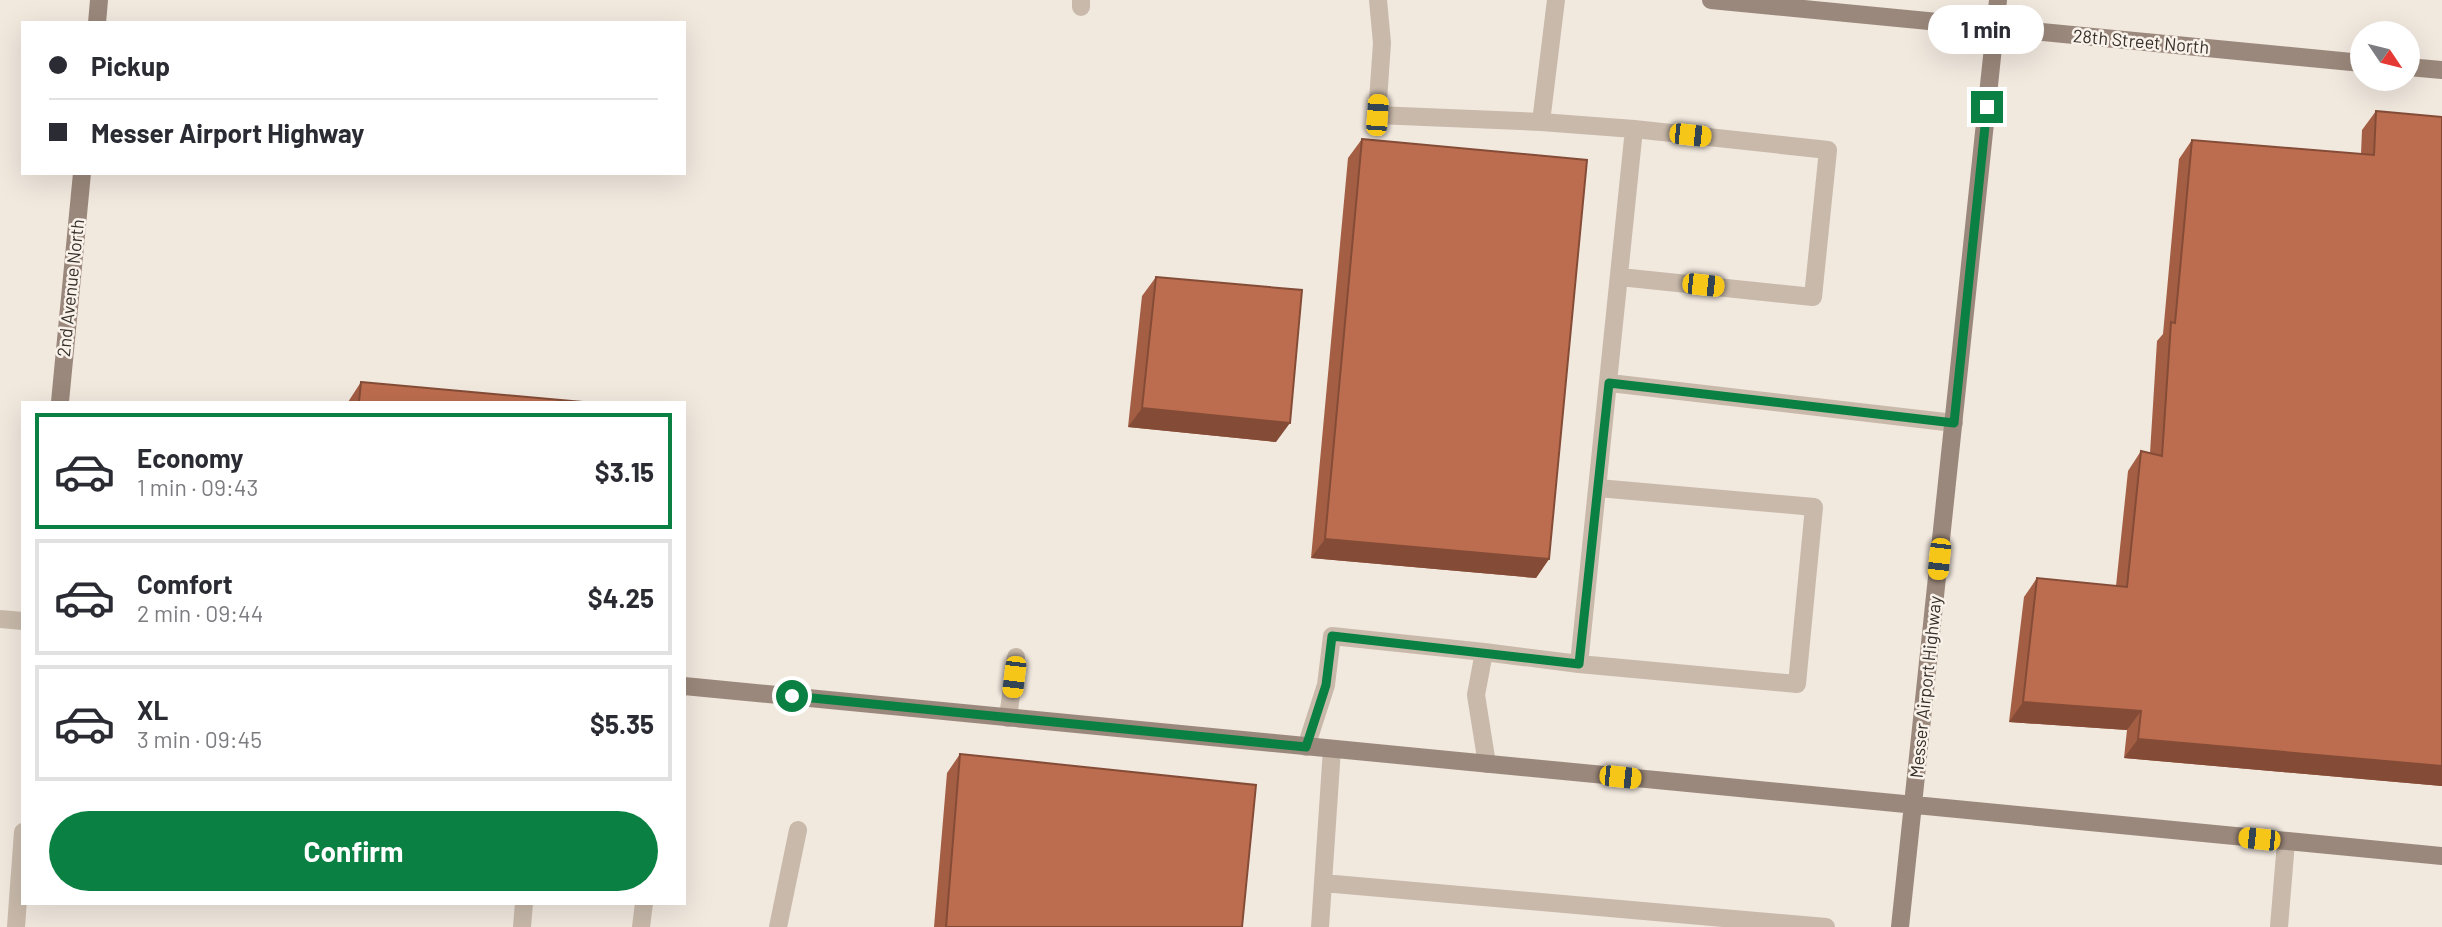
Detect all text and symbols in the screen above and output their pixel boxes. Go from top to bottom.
callout: 1 min [1929,6,2045,55]
text: 1 min [1961,15,2011,43]
north arrow [2350,21,2420,91]
map controls [2350,21,2420,91]
street label: 28th Street North [2072,24,2210,58]
text: Pickup [91,50,170,81]
route end [1971,91,2003,123]
car [1366,93,1389,137]
text: Messer Airport Highway [91,117,364,148]
car [1669,122,1712,148]
street label: 2nd Avenue North [52,218,88,358]
car [1682,272,1725,298]
icon: car [53,440,116,503]
text: Economy [137,442,243,473]
text: $3.15 [595,456,654,487]
text: 1 min · 09:43 [137,473,258,501]
car [1927,537,1952,581]
icon: car [53,566,116,629]
text: Comfort [137,568,233,599]
text: $4.25 [588,582,654,613]
street label: Messer Airport Highway [1904,595,1946,779]
text: 2 min · 09:44 [137,599,263,627]
car [1002,655,1027,699]
route start [776,680,808,712]
icon: car [53,692,116,755]
text: XL [137,694,168,725]
text: $5.35 [590,708,654,739]
text: 3 min · 09:45 [137,725,262,753]
car [1599,764,1642,790]
button: Confirm [49,811,658,891]
car [2238,826,2281,852]

